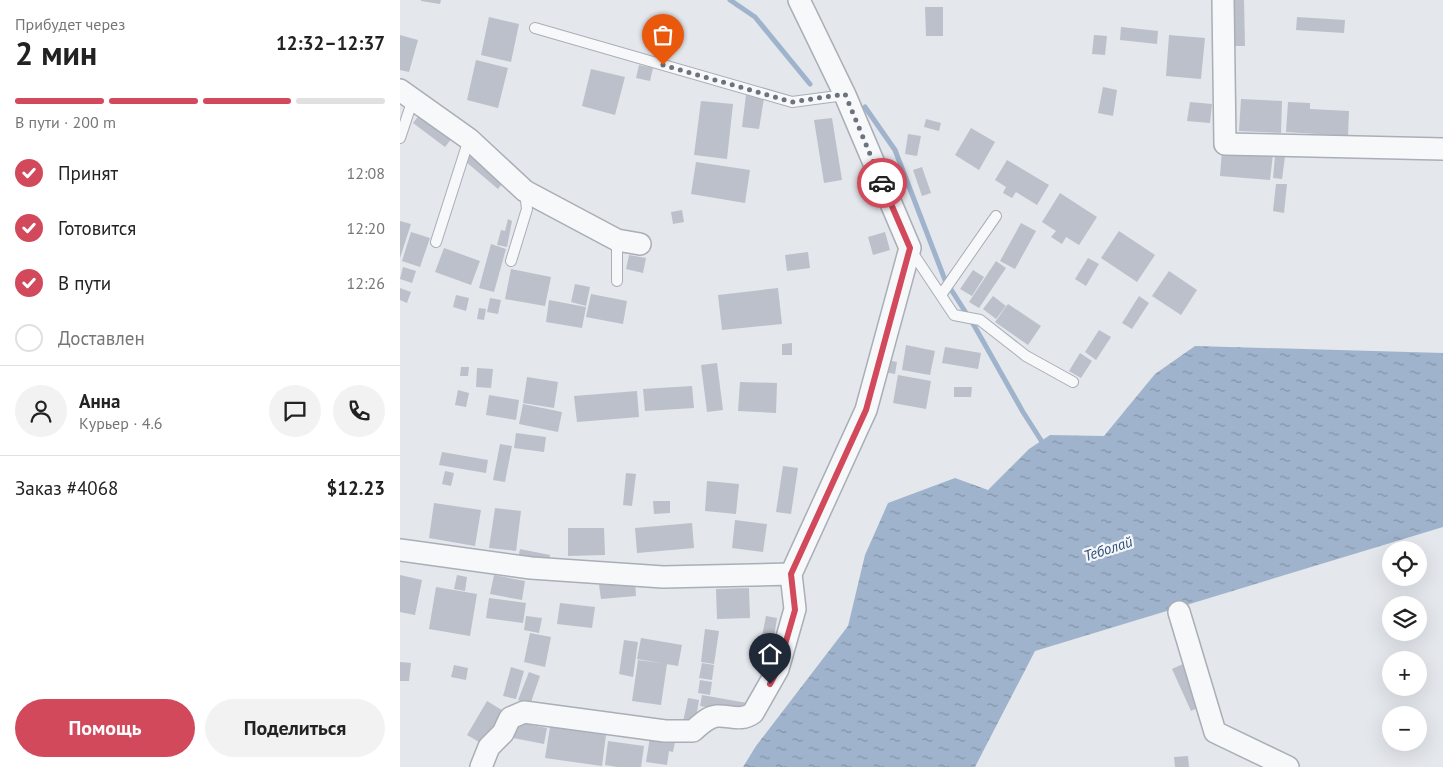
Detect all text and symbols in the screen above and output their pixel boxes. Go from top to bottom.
text: Прибудет через [15,14,125,34]
pin [642,14,684,65]
icon: bag [649,21,677,49]
text: 12:32–12:37 [276,31,385,55]
text: 2 мин [15,32,97,74]
text: В пути · 200 m [15,112,116,132]
courier [857,158,907,208]
icon: check [15,159,43,187]
text: Принят [58,161,118,185]
text: 12:08 [347,163,385,183]
icon: car [868,169,896,197]
icon: check [15,214,43,242]
text: Готовится [58,216,136,240]
text: 12:20 [347,218,385,238]
icon: check [15,269,43,297]
text: В пути [58,271,111,295]
text: 12:26 [347,273,385,293]
text: Доставлен [58,326,145,350]
button: person [15,385,67,437]
button: chat [269,385,321,437]
button: phone [333,385,385,437]
text: Анна [79,389,120,413]
text: Курьер · 4.6 [79,413,163,433]
text: Заказ #4068 [15,476,118,500]
text: $12.23 [326,476,385,500]
water label: Теболай [1081,532,1135,565]
map controls [1382,541,1427,751]
button: locate [1382,541,1427,586]
button: layers [1382,596,1427,641]
pin [749,633,791,684]
icon: home [756,640,784,668]
button: + [1382,651,1427,696]
button: Помощь [15,699,195,757]
button: Поделиться [205,699,385,757]
button: − [1382,706,1427,751]

